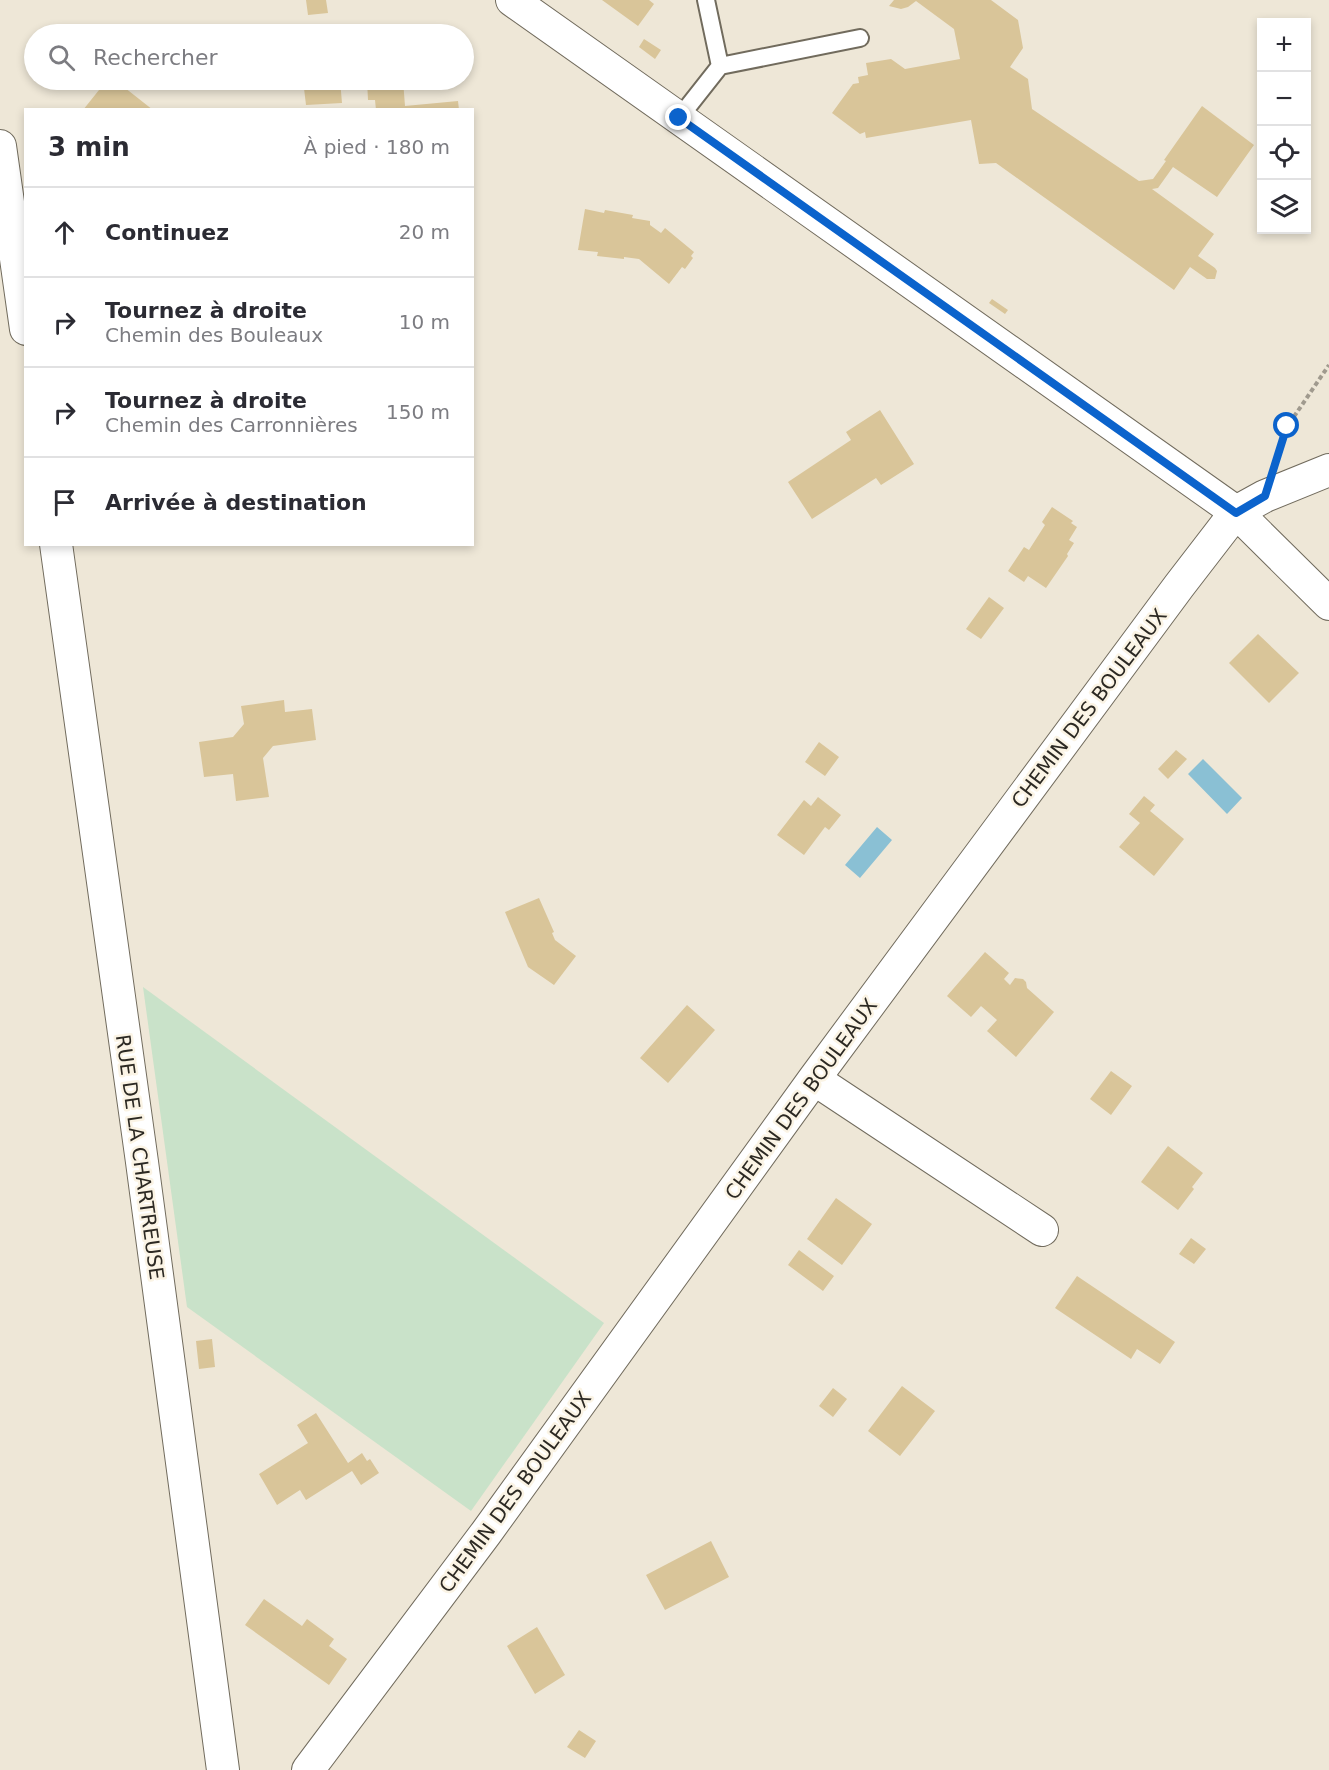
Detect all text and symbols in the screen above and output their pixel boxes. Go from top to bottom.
map controls [1257,18,1311,234]
button: + [1257,18,1311,72]
search box [24,24,474,90]
icon: search [45,41,78,74]
text: Rechercher [93,45,218,70]
button: − [1257,72,1311,126]
route end [665,104,691,130]
button: locate [1257,126,1311,180]
text: 3 min [48,132,130,162]
text: À pied · 180 m [304,135,450,159]
button: layers [1257,180,1311,234]
icon: ahead [48,216,81,249]
text: Continuez [105,220,229,245]
text: 20 m [399,220,450,244]
text: Tournez à droite [105,298,307,323]
icon: right [48,306,81,339]
text: 10 m [399,310,450,334]
text: Chemin des Bouleaux [105,323,323,347]
text: Tournez à droite [105,388,307,413]
icon: right [48,396,81,429]
text: 150 m [386,400,450,424]
route start [1273,412,1299,438]
text: Chemin des Carronnières [105,413,358,437]
icon: arrive [48,486,81,519]
text: Arrivée à destination [105,490,367,515]
street label: CHEMIN DES BOULEAUX [1006,604,1172,812]
street label: CHEMIN DES BOULEAUX [720,994,882,1204]
street label: RUE DE LA CHARTREUSE [111,1033,169,1281]
street label: CHEMIN DES BOULEAUX [434,1387,596,1597]

